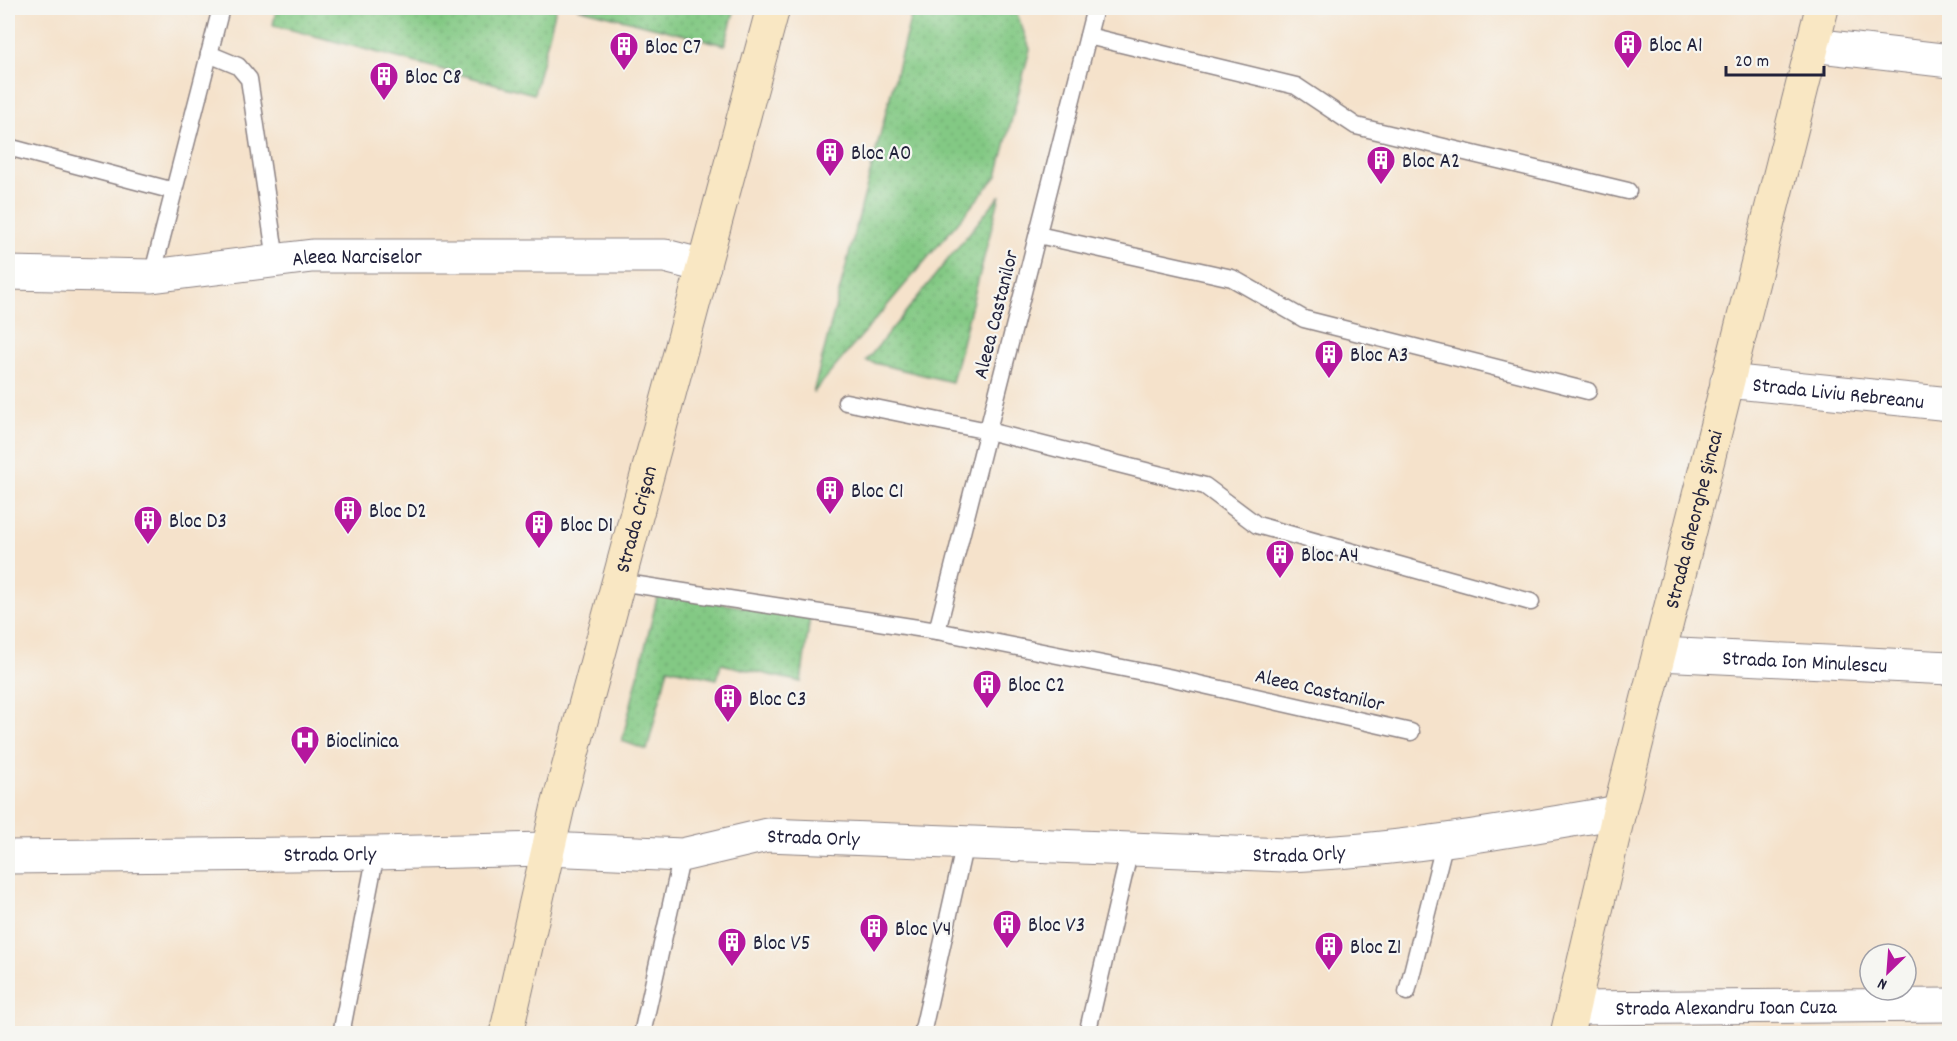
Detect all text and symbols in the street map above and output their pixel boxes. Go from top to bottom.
building icon: Bloc A1 [1612,28,1644,70]
building icon: Bloc C7 [608,30,640,72]
place label: Bloc A1 [1649,32,1703,62]
place label: Bloc C7 [645,34,701,64]
scale bar [1726,39,1824,77]
text: 20 m [1735,50,1769,75]
building icon: Bloc C8 [368,60,400,102]
place label: Bloc C8 [405,64,461,94]
building icon: Bloc A0 [814,136,846,178]
place label: Bloc A0 [851,140,911,170]
building icon: Bloc A2 [1365,144,1397,186]
place label: Bloc A2 [1402,148,1460,178]
street label: Aleea Narciselor [290,244,422,276]
street label: Aleea Castanilor [967,247,1028,382]
building icon: Bloc A3 [1313,338,1345,380]
place label: Bloc A3 [1350,342,1408,372]
street label: Strada Liviu Rebreanu [1751,372,1925,419]
street label: Strada Gheorghe Șincai [1659,427,1733,612]
street label: Strada Crișan [609,463,667,577]
building icon: Bloc C1 [814,474,846,516]
place label: Bloc C1 [851,478,904,508]
building icon: Bloc D2 [332,494,364,536]
place label: Bloc D2 [369,498,427,528]
building icon: Bloc D3 [132,504,164,546]
place label: Bloc D3 [169,508,227,538]
building icon: Bloc D1 [523,508,555,550]
place label: Bloc D1 [560,512,613,542]
building icon: Bloc A4 [1264,538,1296,580]
place label: Bloc A4 [1301,542,1359,572]
street label: Strada Ion Minulescu [1721,645,1888,683]
street label: Aleea Castanilor [1252,662,1387,721]
building icon: Bloc C2 [971,668,1003,710]
place label: Bloc C2 [1008,672,1065,702]
building icon: Bloc C3 [712,682,744,724]
place label: Bloc C3 [749,686,806,716]
hospital icon: Bioclinica [289,724,321,766]
place label: Bioclinica [326,728,399,758]
street label: Strada Orly [766,823,861,857]
street label: Strada Orly [1252,839,1347,873]
street label: Strada Orly [284,841,377,872]
building icon: Bloc V3 [991,908,1023,950]
building icon: Bloc V4 [858,912,890,954]
place label: Bloc V3 [1028,912,1085,942]
place label: Bloc V4 [895,916,951,946]
building icon: Bloc V5 [716,926,748,968]
place label: Bloc V5 [753,930,810,960]
building icon: Bloc Z1 [1313,930,1345,972]
place label: Bloc Z1 [1350,934,1401,964]
north arrow [1858,942,1918,1002]
text: N [1874,971,1891,995]
street label: Strada Alexandru Ioan Cuza [1615,994,1838,1026]

